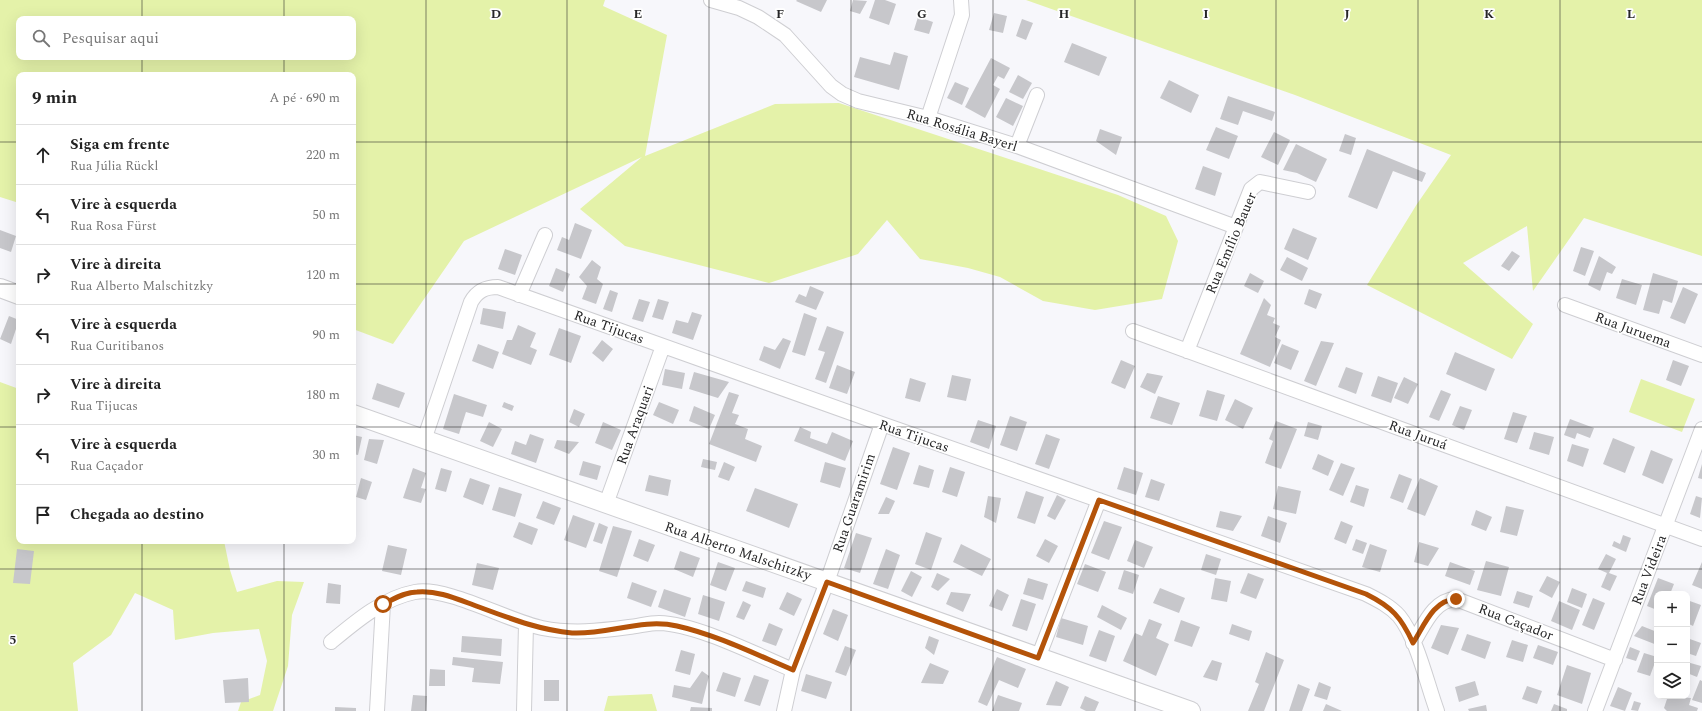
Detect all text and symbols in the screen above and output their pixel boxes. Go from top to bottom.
text: D [491,4,501,24]
text: E [634,4,643,24]
text: F [776,4,784,24]
text: G [917,4,927,24]
text: H [1059,4,1070,24]
text: I [1203,4,1209,24]
text: J [1344,4,1350,24]
text: K [1484,4,1494,24]
text: L [1627,4,1635,24]
search box [16,16,356,60]
icon: search [30,27,52,49]
text: Pesquisar aqui [62,27,159,50]
text: 9 min [32,85,77,111]
text: A pé · 690 m [270,88,340,108]
street label: Rua Rosália Bayerl [904,103,1020,157]
text: Siga em frente [70,133,170,156]
icon: ahead [32,144,54,166]
text: 220 m [306,145,340,165]
text: Rua Júlia Rückl [70,156,158,176]
street label: Rua Emílio Bauer [1200,188,1262,297]
text: Vire à esquerda [70,193,177,216]
icon: left [32,204,54,226]
text: 50 m [313,205,340,225]
text: Rua Rosa Fürst [70,216,157,236]
text: Vire à direita [70,253,161,276]
icon: right [32,264,54,286]
text: 120 m [306,265,340,285]
text: Rua Alberto Malschitzky [70,276,213,296]
street label: Rua Tijucas [571,305,647,349]
street label: Rua Juruema [1592,307,1674,354]
text: Vire à esquerda [70,313,177,336]
icon: left [32,324,54,346]
text: 90 m [313,325,340,345]
text: Rua Curitibanos [70,336,164,356]
text: Vire à direita [70,373,161,396]
street label: Rua Araquari [611,382,659,468]
icon: right [32,384,54,406]
text: 180 m [306,385,340,405]
text: Rua Tijucas [70,396,138,416]
street label: Rua Tijucas [876,414,952,458]
street label: Rua Juruá [1386,415,1450,455]
text: Vire à esquerda [70,433,177,456]
icon: left [32,444,54,466]
text: 30 m [313,445,340,465]
street label: Rua Guaramirim [827,451,881,555]
text: Rua Caçador [70,456,143,476]
text: Chegada ao destino [70,503,204,526]
icon: arrive [32,504,54,526]
street label: Rua Alberto Malschitzky [662,516,815,586]
street label: Rua Videira [1626,532,1672,608]
route end [1447,590,1465,608]
map controls [1654,591,1690,699]
button: + [1654,591,1690,627]
route start [374,595,392,613]
street label: Rua Caçador [1475,598,1557,646]
button: − [1654,627,1690,663]
text: 5 [9,630,17,650]
button: layers [1654,663,1690,699]

